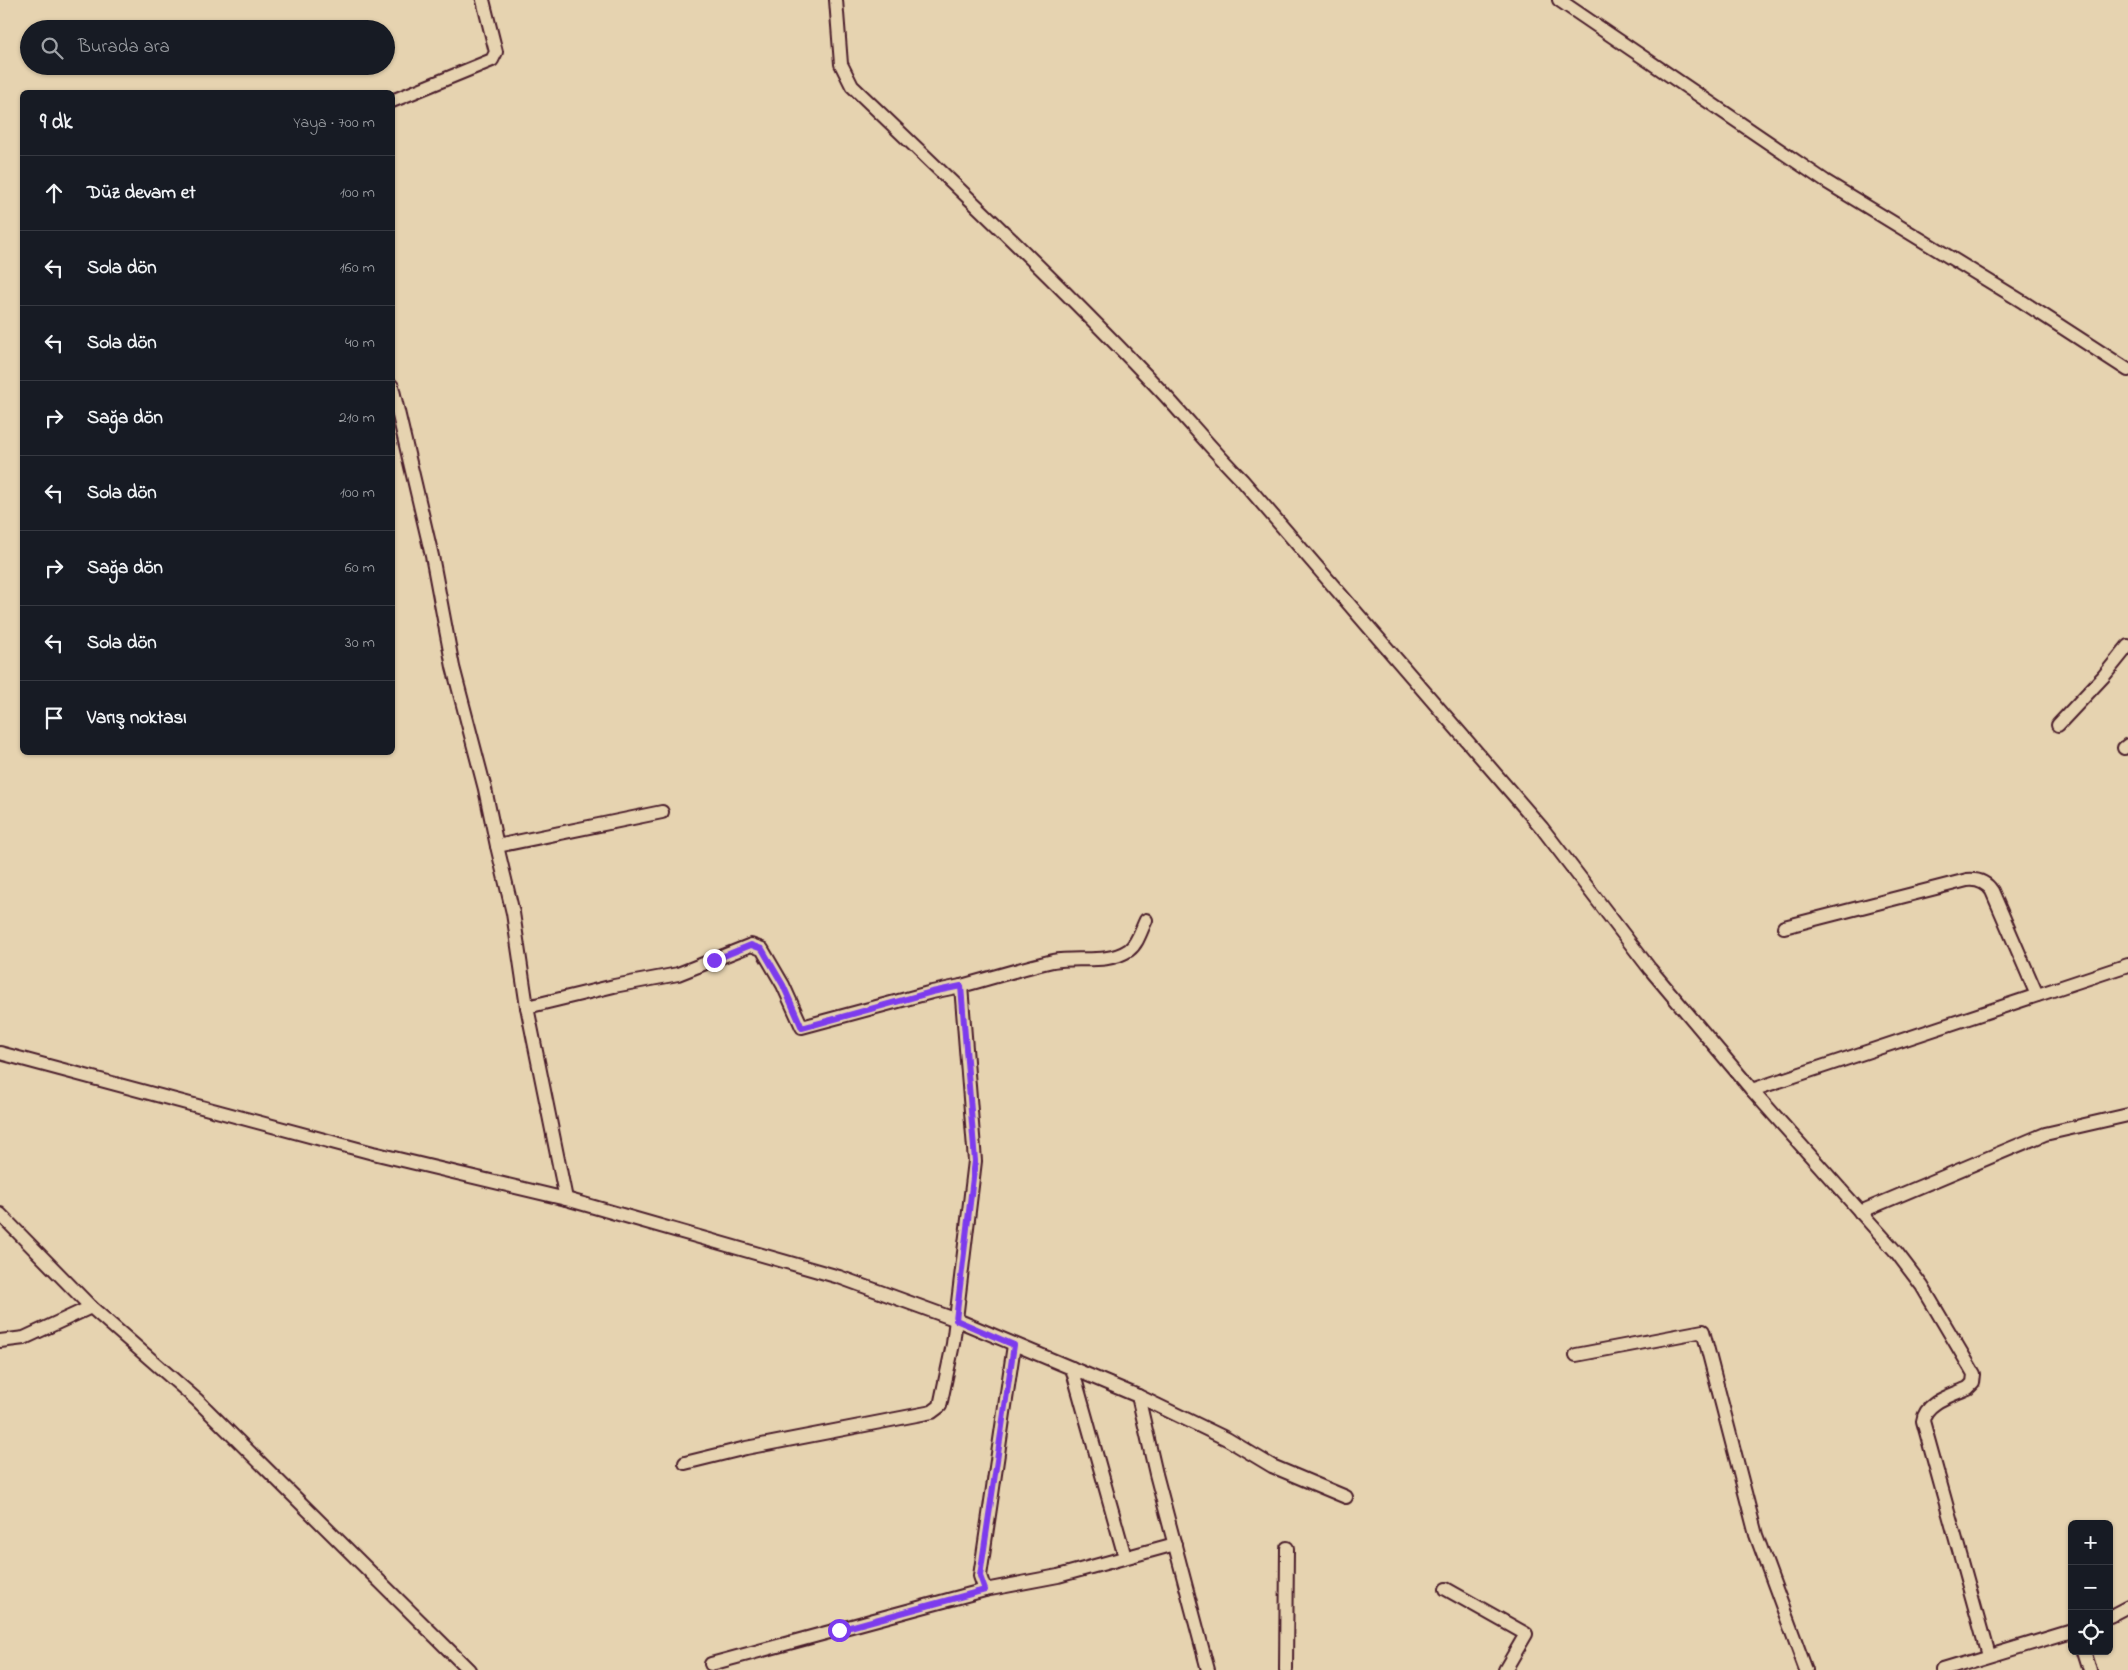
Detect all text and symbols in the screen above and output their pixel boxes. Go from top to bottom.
search box [20,20,395,75]
icon: search [38,34,66,62]
text: Burada ara [78,34,170,61]
text: 9 dk [40,108,73,138]
text: Yaya · 700 m [293,111,375,135]
icon: ahead [40,179,68,207]
text: Düz devam et [87,180,196,207]
text: 100 m [340,181,375,205]
icon: left [40,254,68,282]
text: Sola dön [87,255,157,282]
text: 160 m [340,256,375,280]
icon: left [40,329,68,357]
text: Sola dön [87,330,157,357]
text: 40 m [345,331,375,355]
icon: right [40,404,68,432]
text: Sağa dön [87,405,163,432]
text: 210 m [339,406,375,430]
icon: left [40,479,68,507]
text: Sola dön [87,480,157,507]
text: 100 m [340,481,375,505]
icon: right [40,554,68,582]
text: Sağa dön [87,555,163,582]
text: 60 m [345,556,375,580]
icon: left [40,629,68,657]
text: Sola dön [87,630,157,657]
text: 30 m [345,631,375,655]
icon: arrive [40,704,68,732]
text: Varış noktası [87,705,187,732]
route end [703,949,726,972]
map controls [2068,1520,2113,1655]
button: + [2068,1520,2113,1565]
button: − [2068,1565,2113,1610]
button: locate [2068,1610,2113,1655]
route start [828,1619,851,1642]

